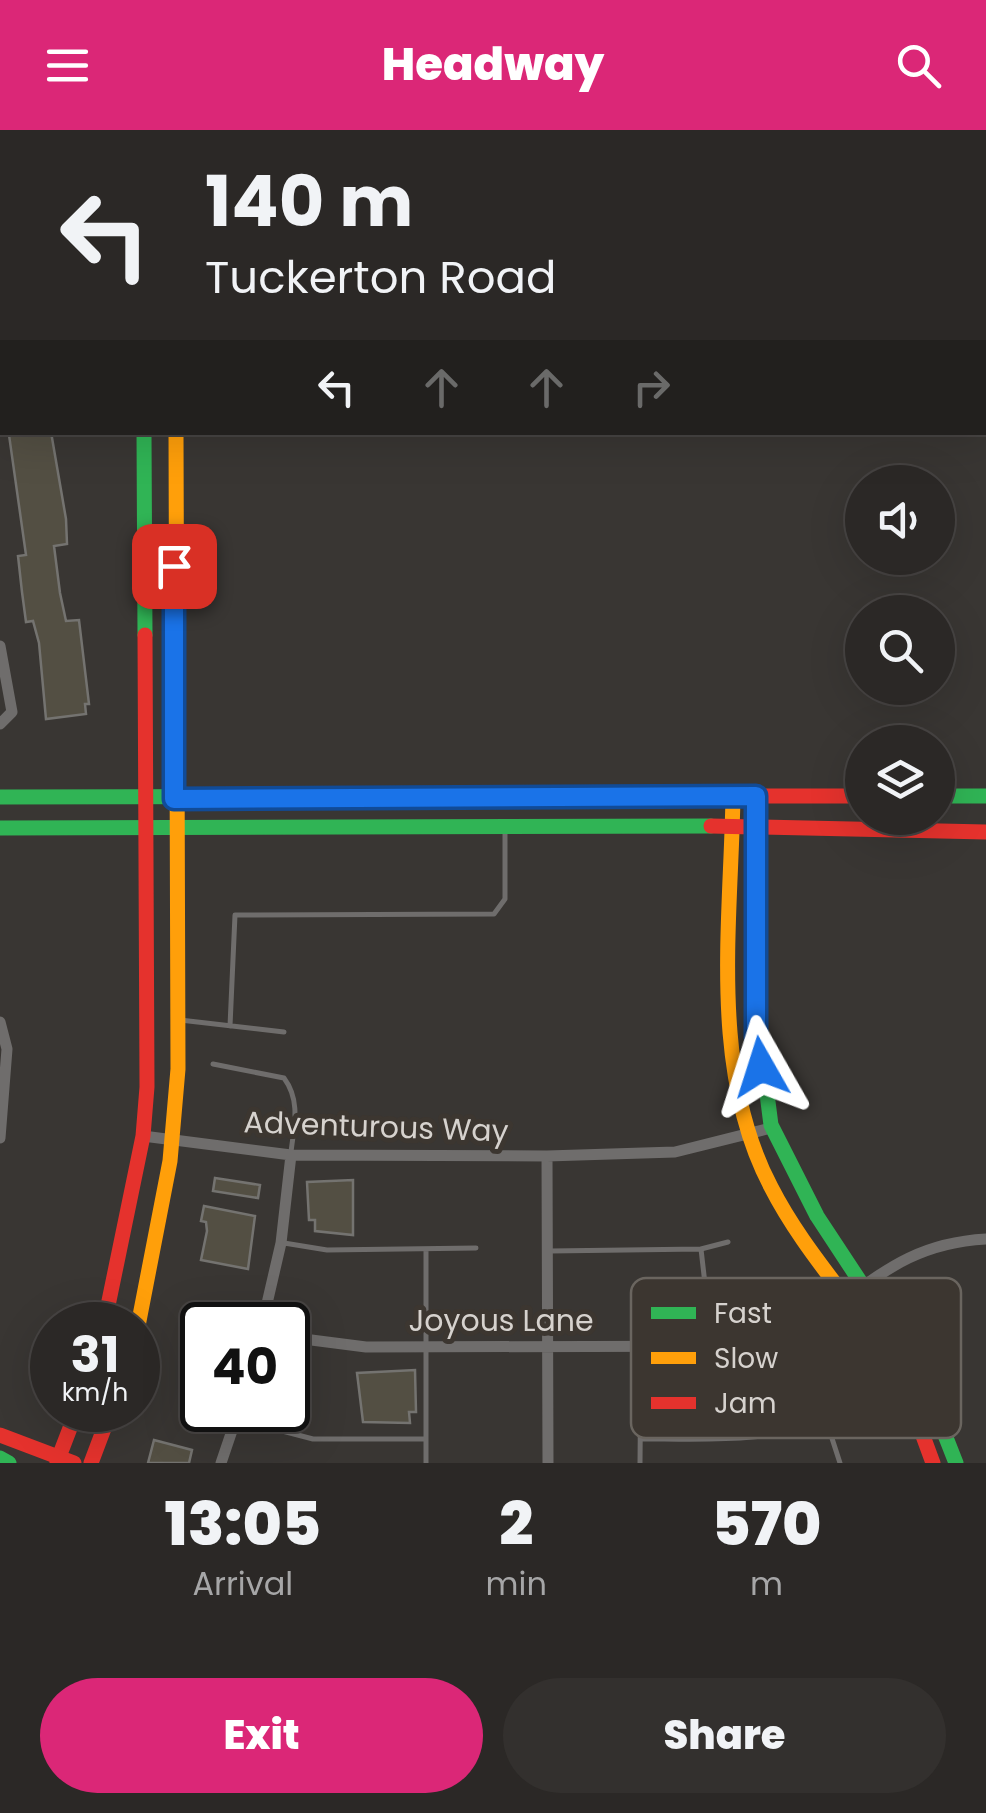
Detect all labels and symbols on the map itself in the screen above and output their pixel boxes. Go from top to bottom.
pin [132,524,217,609]
position arrow [709,1015,813,1119]
street label: Adventurous Way [243,1100,509,1153]
legend [631,1278,961,1438]
text: Fast [714,1294,772,1333]
street label: Joyous Lane [408,1299,594,1342]
speed limit sign: 40 [180,1302,310,1432]
text: Slow [714,1339,778,1378]
text: Jam [714,1384,777,1423]

